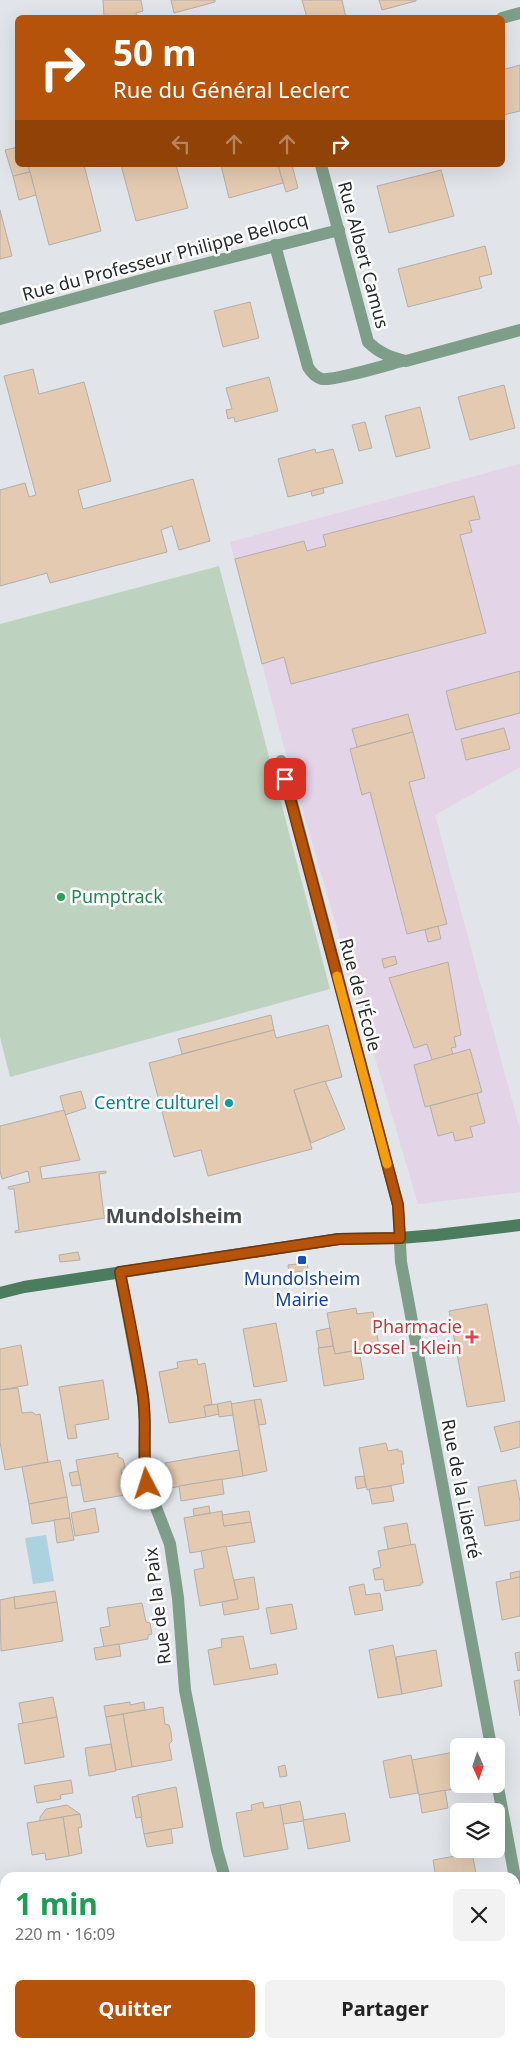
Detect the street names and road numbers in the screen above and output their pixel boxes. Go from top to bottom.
street label: Rue Albert Camus [333,179,395,331]
street label: Rue du Professeur Philippe Bellocq [19,206,310,306]
street label: Rue de l'École [334,936,388,1054]
street label: Rue de la Liberté [437,1417,487,1561]
street label: Rue de la Paix [138,1546,176,1666]

